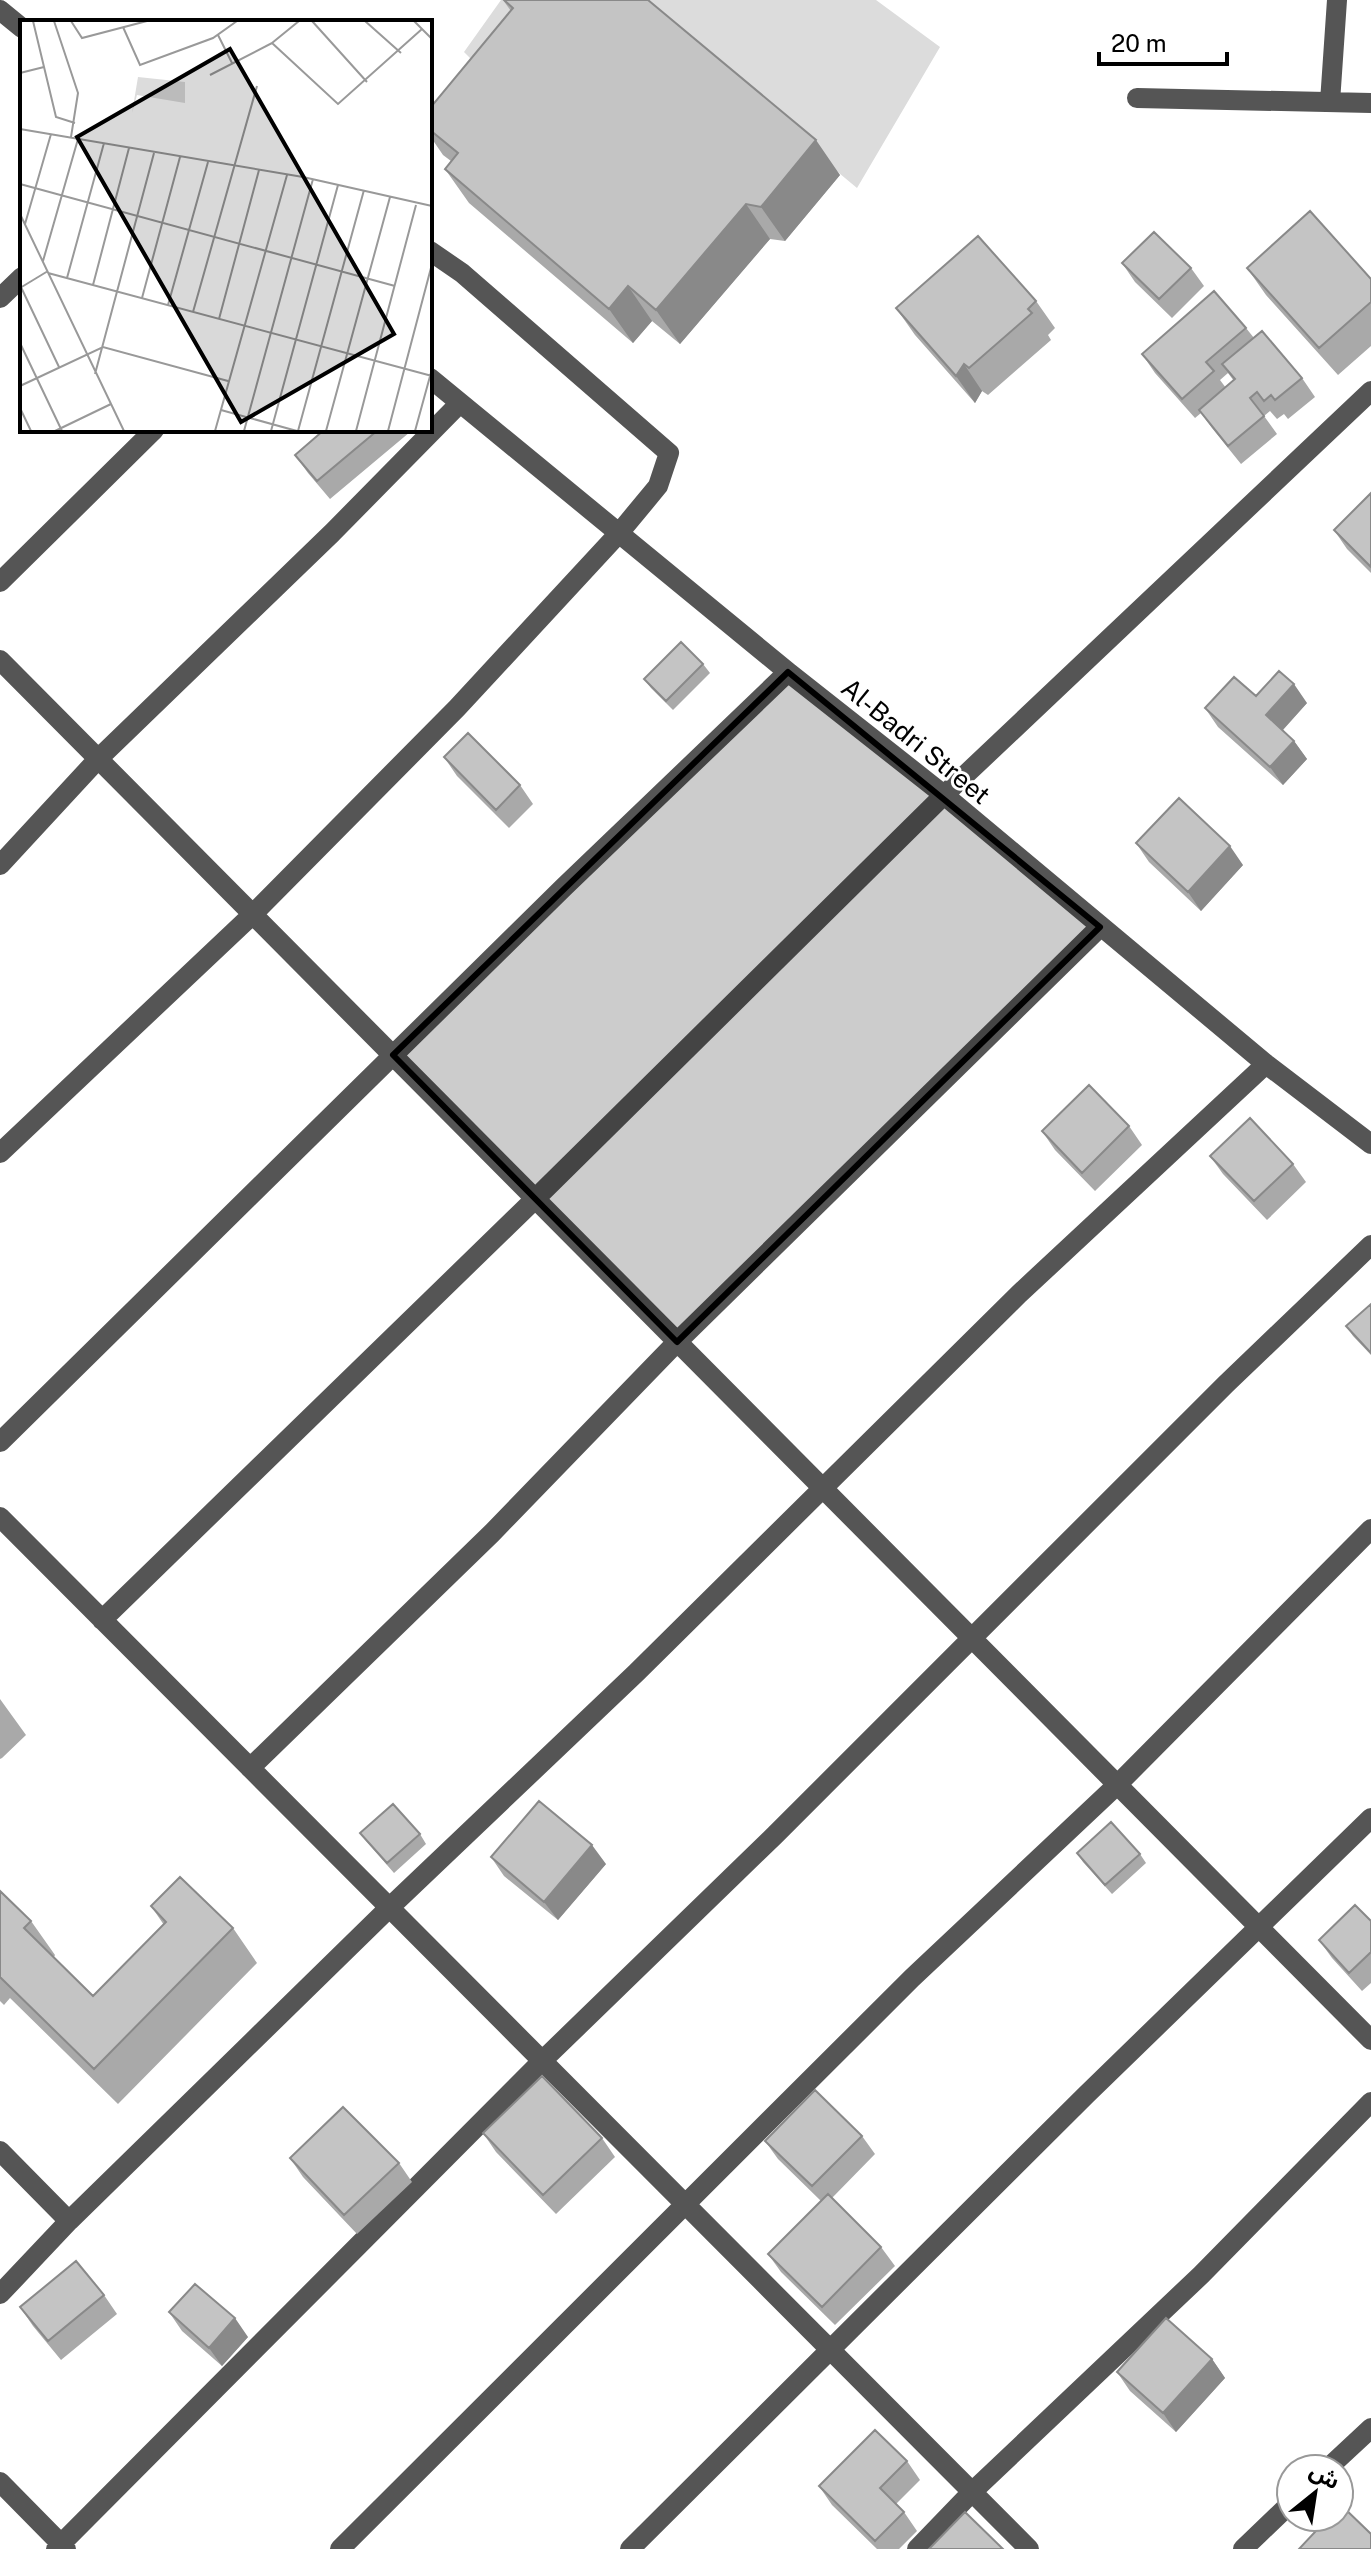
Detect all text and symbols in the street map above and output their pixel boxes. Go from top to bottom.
scale bar [1099,16,1227,66]
inset map [20,20,432,432]
text: 20 m [1111,29,1167,57]
street label: Al-Badri Street [836,672,996,810]
north arrow [1275,2453,1355,2533]
text: ش [1305,2457,1345,2494]

